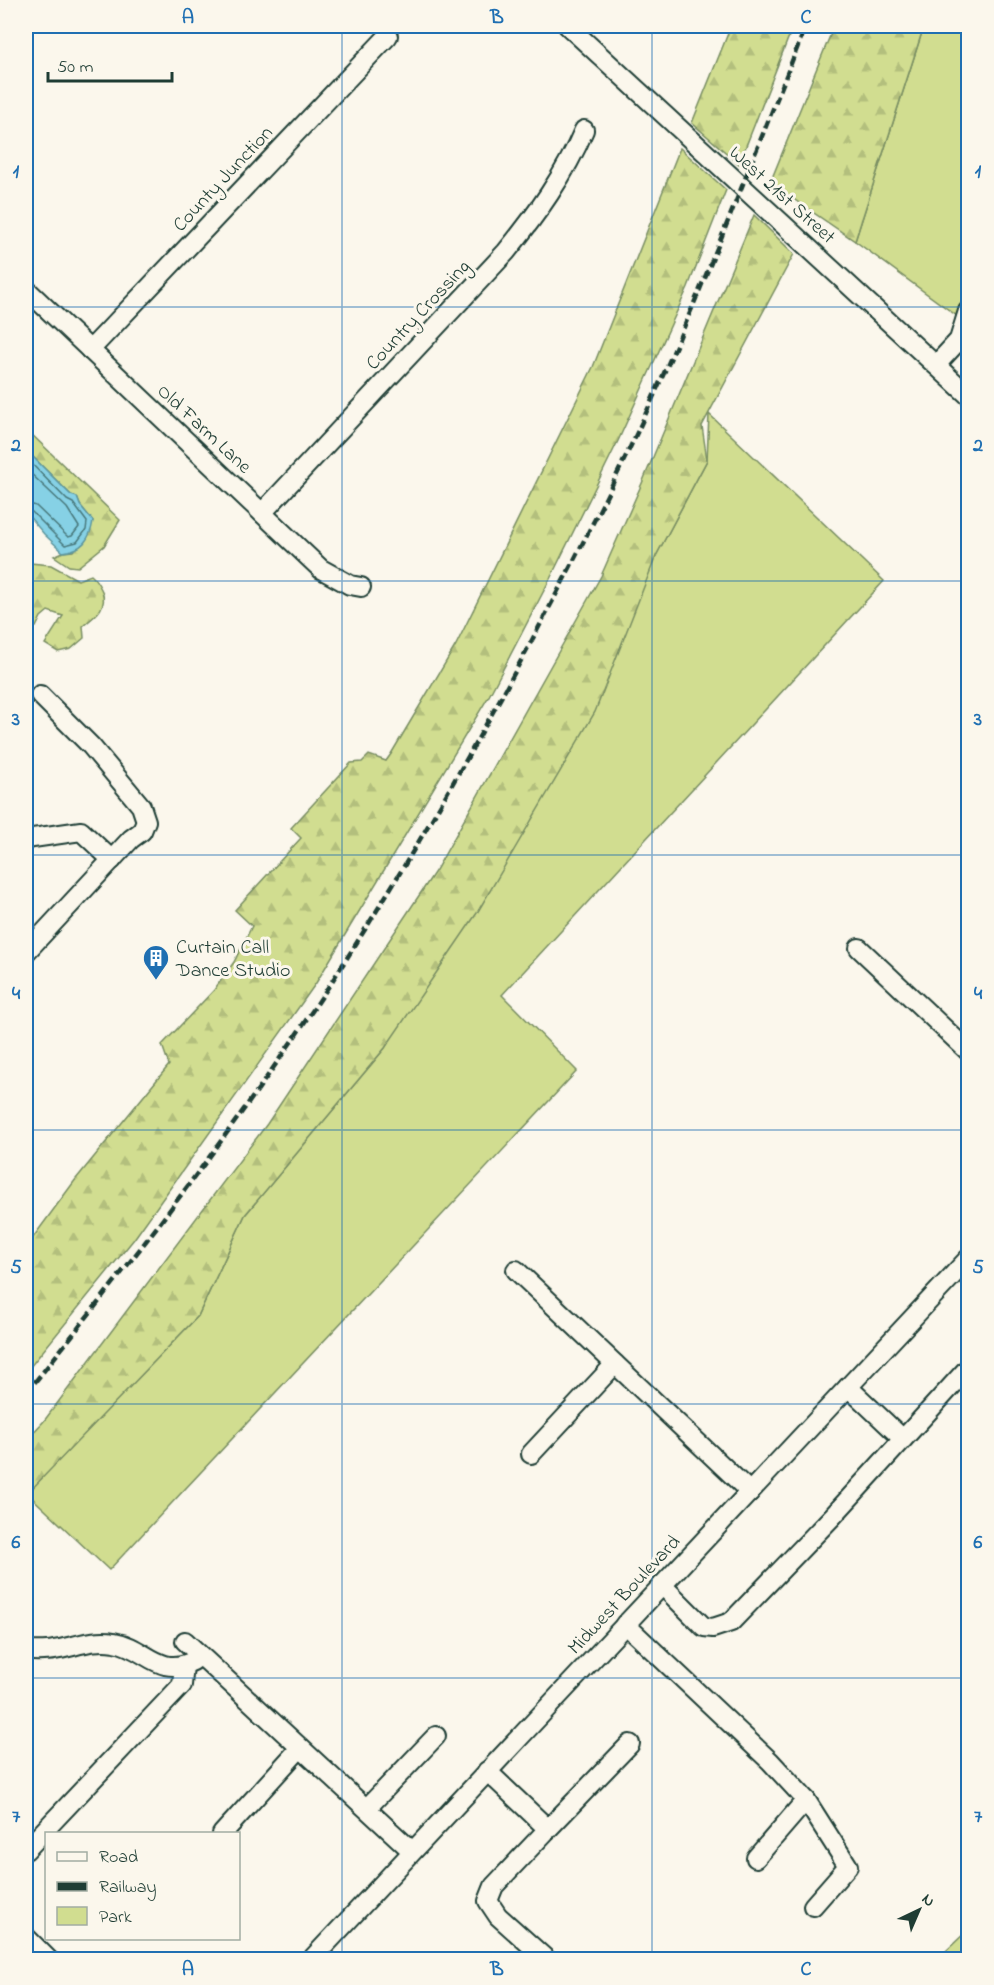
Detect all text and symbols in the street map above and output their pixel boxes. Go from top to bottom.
text: A [182,4,194,33]
text: B [489,4,504,33]
text: C [801,4,812,33]
scale bar [48,45,172,83]
text: 50 m [57,55,94,81]
street label: County Junction [167,120,281,239]
street label: West 21st Street [721,140,841,252]
text: 1 [13,158,20,187]
text: 1 [975,158,982,187]
street label: Country Crossing [360,254,479,378]
street label: Old Farm Lane [149,378,257,481]
text: 2 [10,432,21,461]
text: 2 [972,432,983,461]
text: 3 [11,706,20,735]
text: 3 [973,706,982,735]
place label: Curtain Call Dance Studio [175,934,290,986]
building icon: Curtain Call Dance Studio [141,943,171,981]
text: 4 [12,980,21,1009]
text: 4 [974,980,983,1009]
text: 5 [10,1254,22,1283]
text: 5 [972,1254,984,1283]
text: 6 [12,1529,21,1558]
street label: Midwest Boulevard [562,1529,688,1662]
text: 6 [974,1529,983,1558]
text: 7 [12,1803,21,1832]
text: 7 [974,1803,983,1832]
legend [45,1832,240,1940]
text: Road [99,1845,138,1871]
text: Railway [99,1875,156,1901]
north arrow [889,1880,949,1940]
text: N [916,1888,940,1913]
text: Park [99,1905,132,1931]
text: A [182,1956,194,1985]
text: B [489,1956,504,1985]
text: C [801,1956,812,1985]

